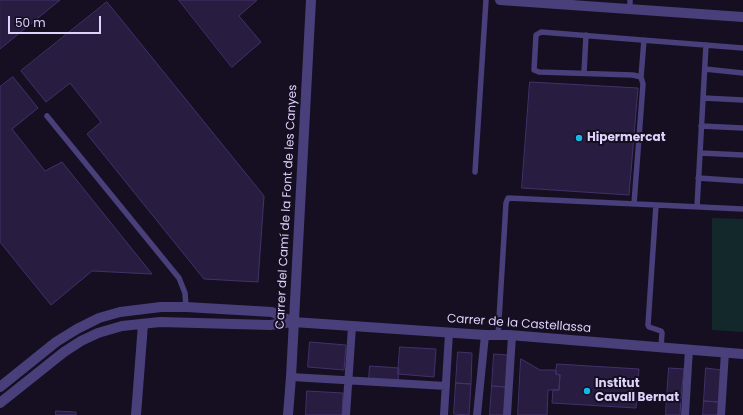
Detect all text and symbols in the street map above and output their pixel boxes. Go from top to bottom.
scale bar [10,8,103,34]
text: 50 m [15,14,46,31]
street label: Carrer del Camí de la Font de les Canyes [273,84,301,330]
place label: Hipermercat [587,131,666,145]
marker: Hipermercat [574,133,584,143]
street label: Carrer de la Castellassa [446,312,592,336]
place label: Institut Cavall Bernat [595,377,679,405]
marker: Institut Cavall Bernat [582,386,592,396]

